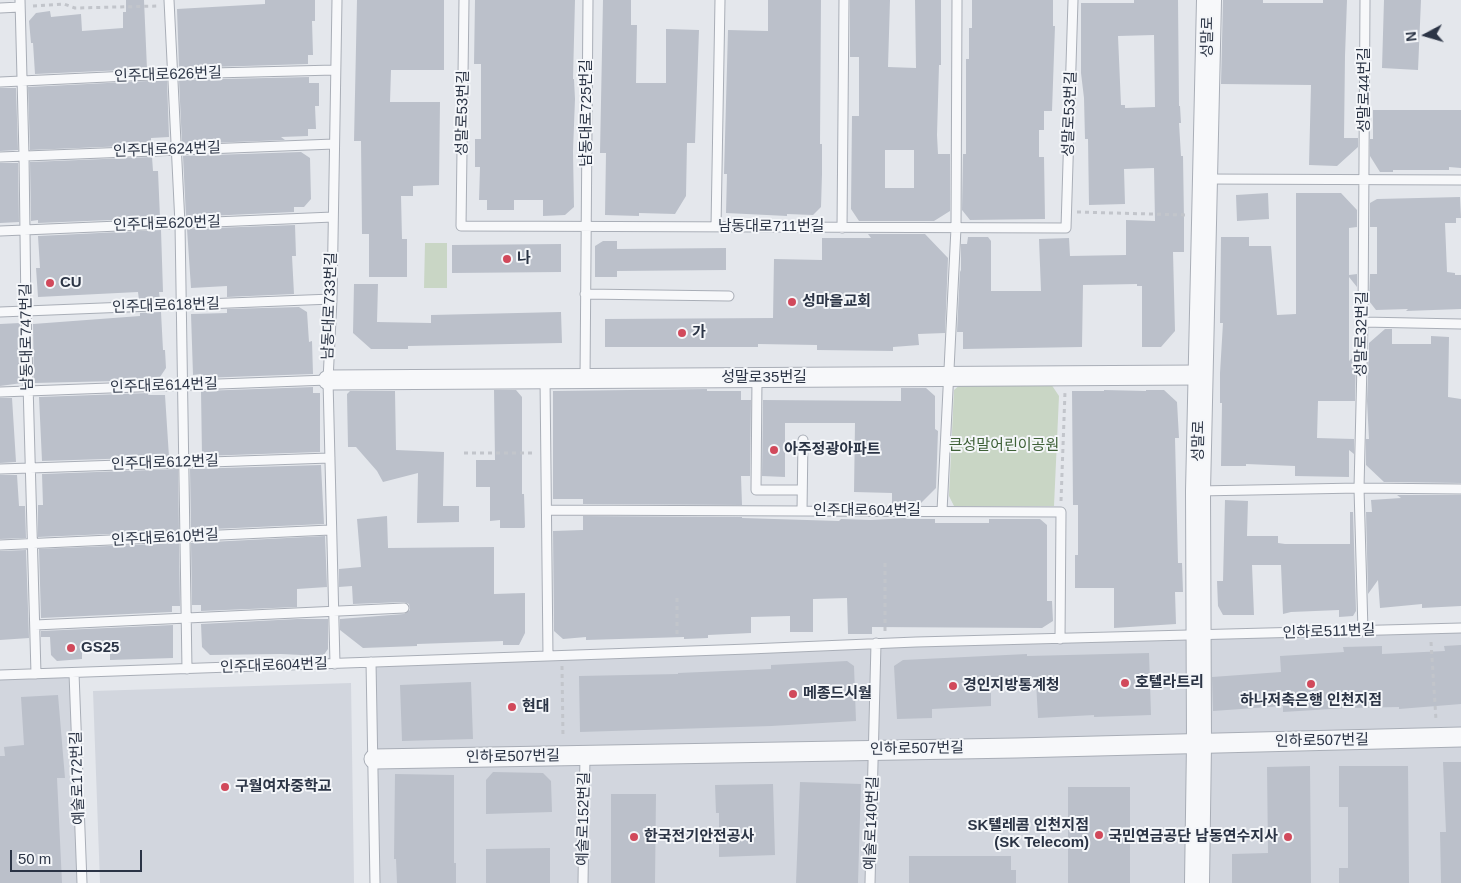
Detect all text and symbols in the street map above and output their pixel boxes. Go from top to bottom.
north arrow [1401,10,1451,60]
street label: 성말로 [1199,16,1217,58]
text: N [1403,31,1420,42]
street label: 성말로44번길 [1356,47,1374,133]
street label: 남동대로725번길 [578,59,596,167]
street label: 인주대로626번길 [114,64,222,86]
street label: 성말로53번길 [453,70,473,156]
street label: 성말로53번길 [1060,71,1080,157]
street label: 인주대로624번길 [113,139,221,161]
street label: 인주대로620번길 [113,213,221,235]
street label: 남동대로711번길 [718,218,824,236]
place label: 나 [517,250,531,268]
street label: 남동대로733번길 [319,252,341,360]
marker: 나 [501,253,513,265]
place label: CU [60,274,82,292]
marker: CU [44,277,56,289]
street label: 남동대로747번길 [17,283,37,391]
street label: 성말로32번길 [1352,291,1372,377]
place label: 성마을교회 [802,293,871,311]
street label: 인주대로618번길 [112,295,220,317]
marker: 성마을교회 [786,296,798,308]
place label: 가 [692,324,706,342]
marker: 가 [676,327,688,339]
street label: 성말로35번길 [721,369,807,387]
street label: 인주대로614번길 [110,375,218,397]
street label: 성말로 [1190,420,1208,462]
park label: 큰성말어린이공원 [949,437,1059,455]
place label: 아주정광아파트 [784,441,881,459]
marker: 아주정광아파트 [768,444,780,456]
street label: 인주대로612번길 [111,452,219,474]
street label: 인주대로604번길 [813,502,921,520]
street label: 인주대로610번길 [111,526,219,550]
street label: 인하로511번길 [1282,621,1376,643]
place label: GS25 [81,639,119,657]
marker: GS25 [65,642,77,654]
street label: 인주대로604번길 [220,655,328,677]
place label: 호텔라트리 [1135,674,1204,692]
place label: 경인지방통계청 [963,677,1060,695]
marker: 호텔라트리 [1119,677,1131,689]
marker: 하나저축은행 인천지점 [1305,678,1317,690]
marker: 경인지방통계청 [947,680,959,692]
place label: 메종드시월 [803,685,872,703]
marker: 메종드시월 [787,688,799,700]
place label: 하나저축은행 인천지점 [1240,692,1382,710]
place label: 현대 [522,698,550,716]
marker: 현대 [506,701,518,713]
street label: 예술로172번길 [67,731,89,825]
street label: 인하로507번길 [1275,731,1369,751]
street label: 인하로507번길 [870,739,964,759]
street label: 인하로507번길 [466,747,560,767]
street label: 예술로152번길 [574,772,594,866]
street label: 예술로140번길 [861,776,883,870]
place label: 구월여자중학교 [235,778,332,796]
marker: 구월여자중학교 [219,781,231,793]
place label: SK텔레콤 인천지점 (SK Telecom) [967,817,1089,852]
place label: 한국전기안전공사 [644,828,754,846]
place label: 국민연금공단 남동연수지사 [1108,828,1278,846]
marker: SK텔레콤 인천지점 (SK Telecom) [1093,829,1105,841]
marker: 한국전기안전공사 [628,831,640,843]
marker: 국민연금공단 남동연수지사 [1282,831,1294,843]
scale bar [12,840,145,872]
text: 50 m [18,850,51,867]

